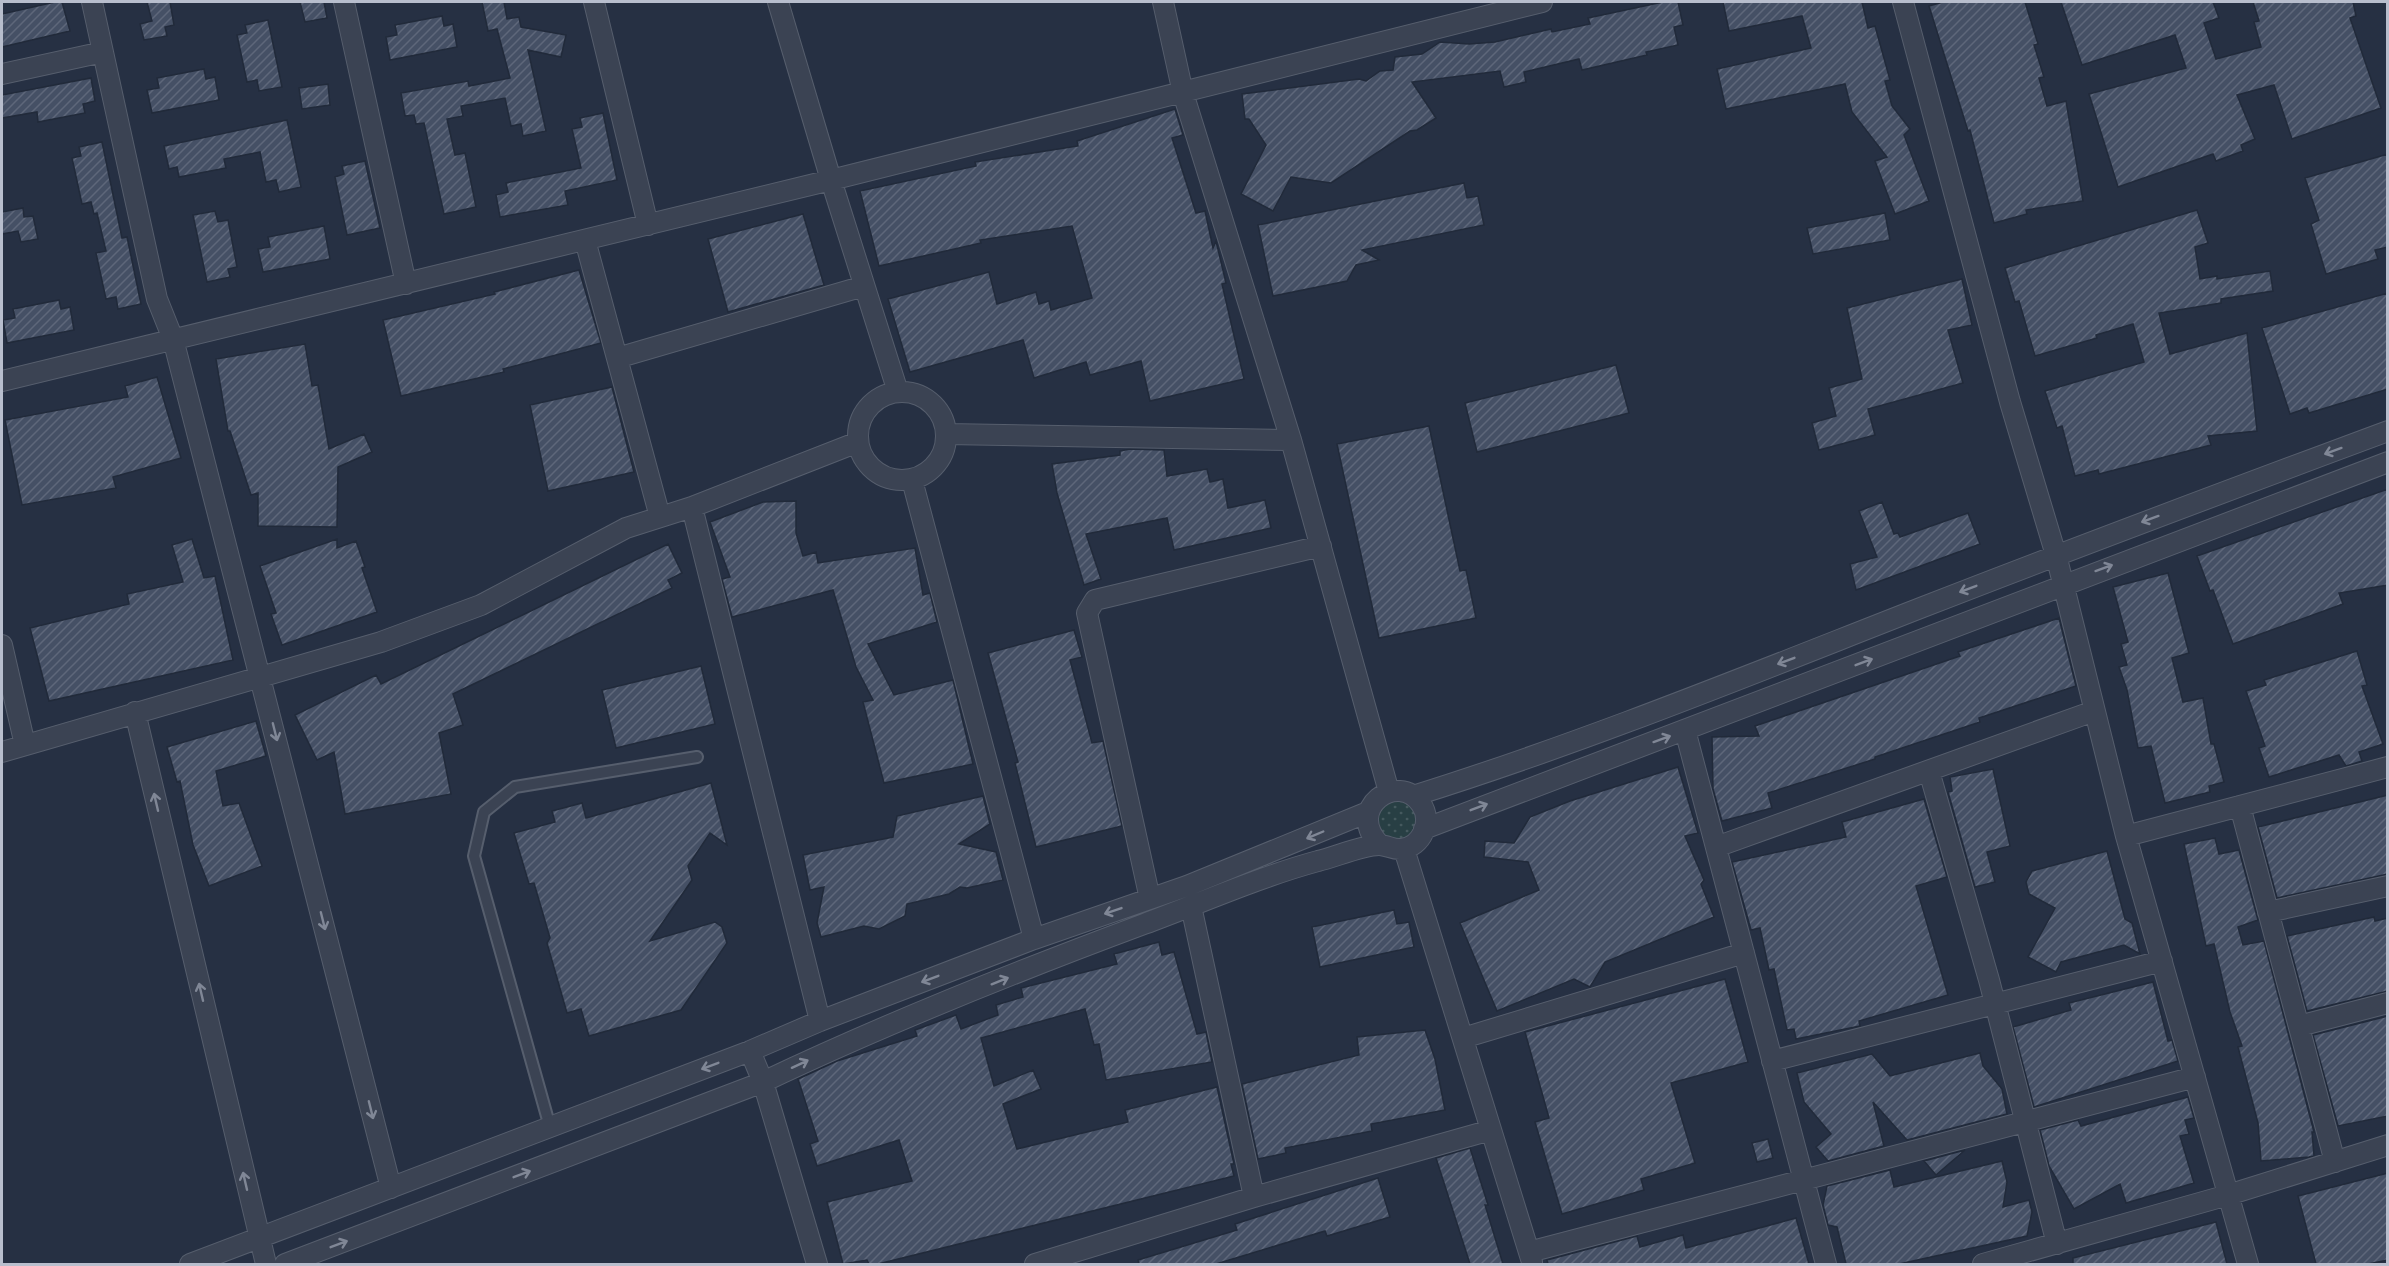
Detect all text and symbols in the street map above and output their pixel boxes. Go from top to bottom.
one-way arrow [2324,447,2343,458]
one-way arrow [2141,515,2160,526]
one-way arrow [2094,562,2113,573]
one-way arrow [1959,585,1978,596]
one-way arrow [1778,656,1796,667]
one-way arrow [1854,656,1872,667]
one-way arrow [270,722,282,741]
one-way arrow [1652,733,1671,744]
one-way arrow [150,793,161,812]
one-way arrow [1469,801,1488,812]
one-way arrow [1306,830,1324,841]
one-way arrow [1104,907,1123,918]
one-way arrow [318,911,330,930]
one-way arrow [921,974,939,985]
one-way arrow [990,975,1009,986]
one-way arrow [194,982,206,1001]
one-way arrow [791,1057,809,1069]
one-way arrow [701,1062,719,1073]
one-way arrow [366,1100,377,1119]
one-way arrow [512,1168,530,1179]
one-way arrow [239,1172,251,1191]
one-way arrow [330,1237,348,1248]

